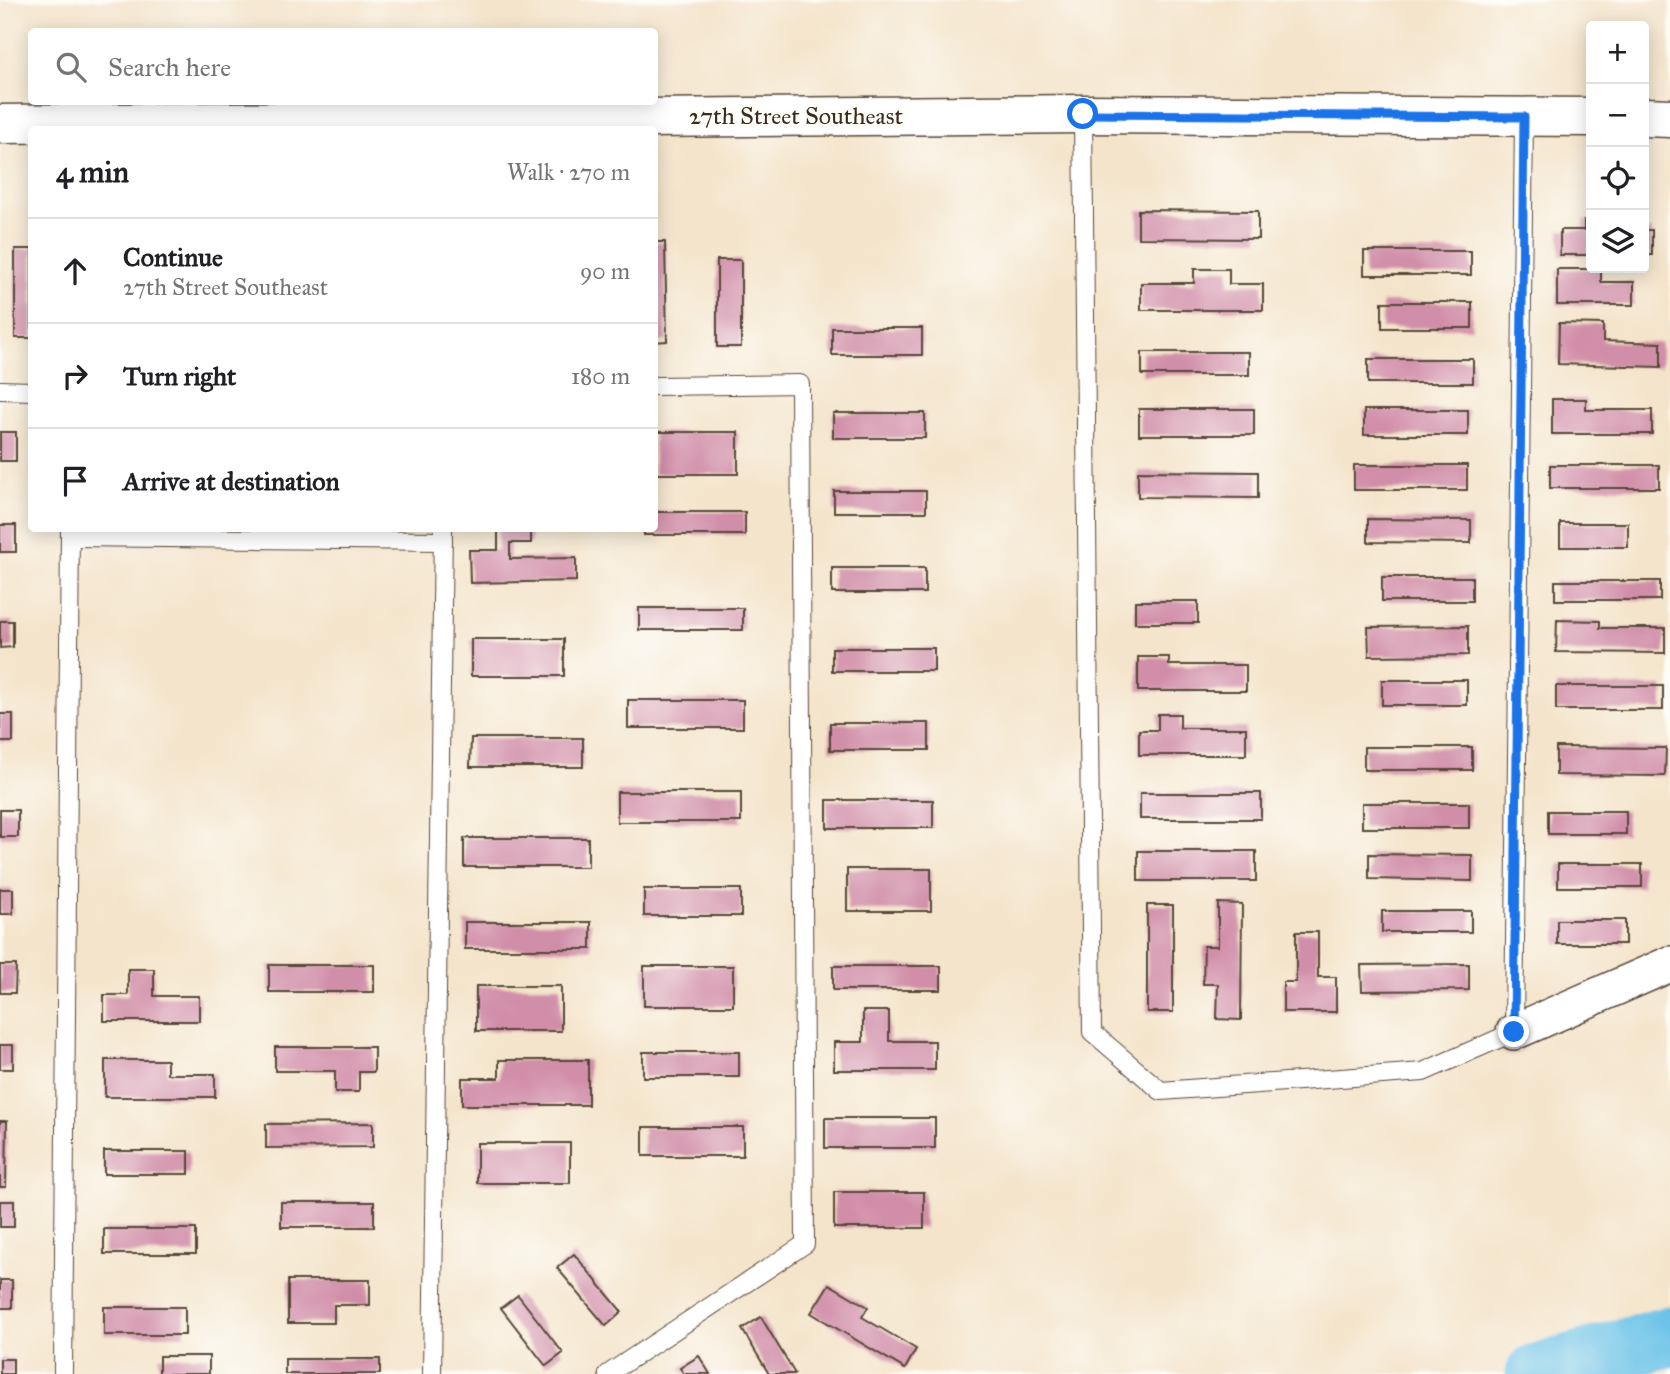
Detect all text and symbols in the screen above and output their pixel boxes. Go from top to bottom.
map controls [1586,21,1649,273]
button: + [1586,21,1649,84]
search box [28,28,658,105]
icon: search [52,48,90,86]
text: Search here [108,51,231,83]
button: − [1586,84,1649,147]
route start [1067,98,1098,129]
street label: 27th Street Southeast [689,101,903,131]
button: locate [1586,147,1649,210]
text: 4 min [56,154,129,190]
text: Walk · 270 m [507,158,630,186]
button: layers [1586,210,1649,273]
text: Continue [123,241,223,273]
icon: ahead [56,252,94,290]
text: 90 m [580,257,630,285]
text: 27th Street Southeast [123,273,328,301]
icon: right [56,357,94,395]
text: Turn right [123,360,236,392]
text: 180 m [571,362,630,390]
icon: arrive [56,462,94,500]
text: Arrive at destination [123,465,340,497]
route end [1498,1016,1529,1047]

